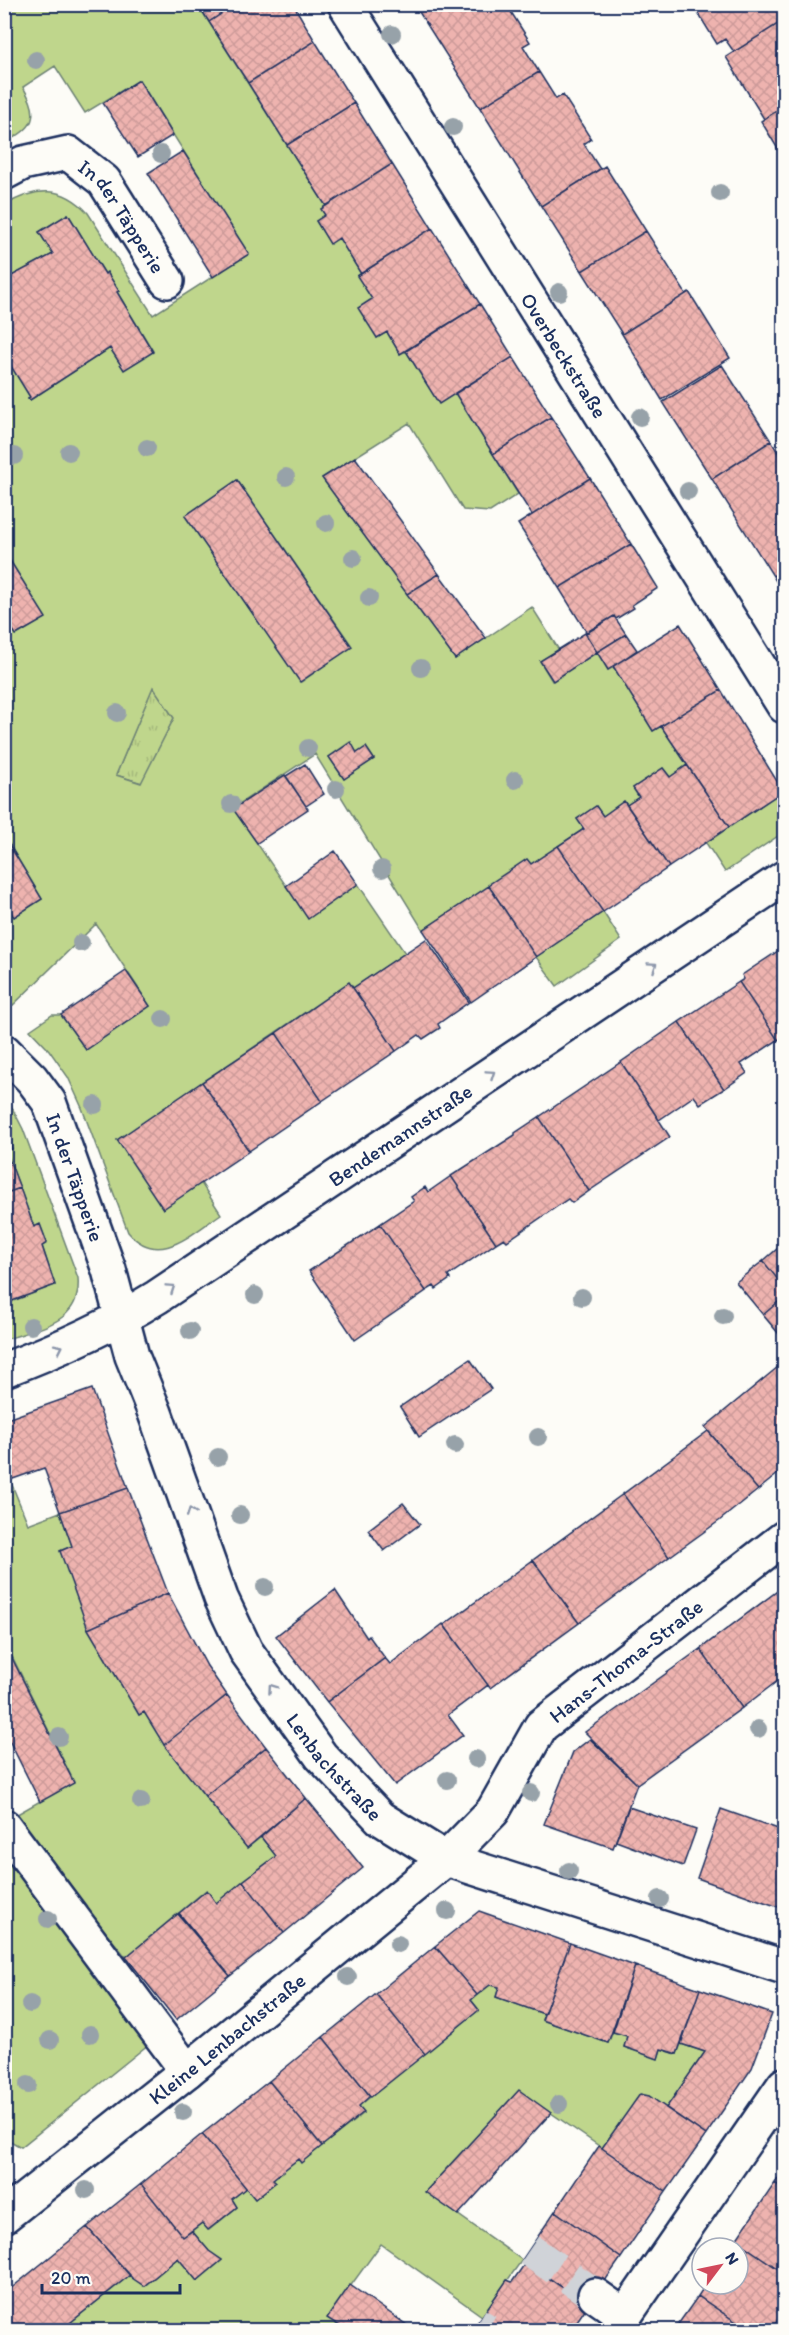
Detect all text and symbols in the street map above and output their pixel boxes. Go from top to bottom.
street label: In der Täpperie [74,154,171,278]
street label: Overbeckstraße [516,288,613,423]
one-way arrow [646,962,657,973]
one-way arrow [484,1071,495,1082]
street label: Bendemannstraße [323,1078,477,1192]
street label: In der Täpperie [41,1109,110,1245]
one-way arrow [165,1283,175,1295]
one-way arrow [52,1344,63,1356]
one-way arrow [185,1507,198,1517]
street label: Hans-Thoma-Straße [544,1593,708,1728]
one-way arrow [268,1683,279,1694]
street label: Lenbachstraße [282,1708,388,1826]
street label: Kleine Lenbachstraße [143,1967,310,2109]
north arrow [690,2236,750,2296]
text: N [721,2249,743,2268]
scale bar [42,2257,180,2295]
text: 20 m [51,2267,91,2289]

